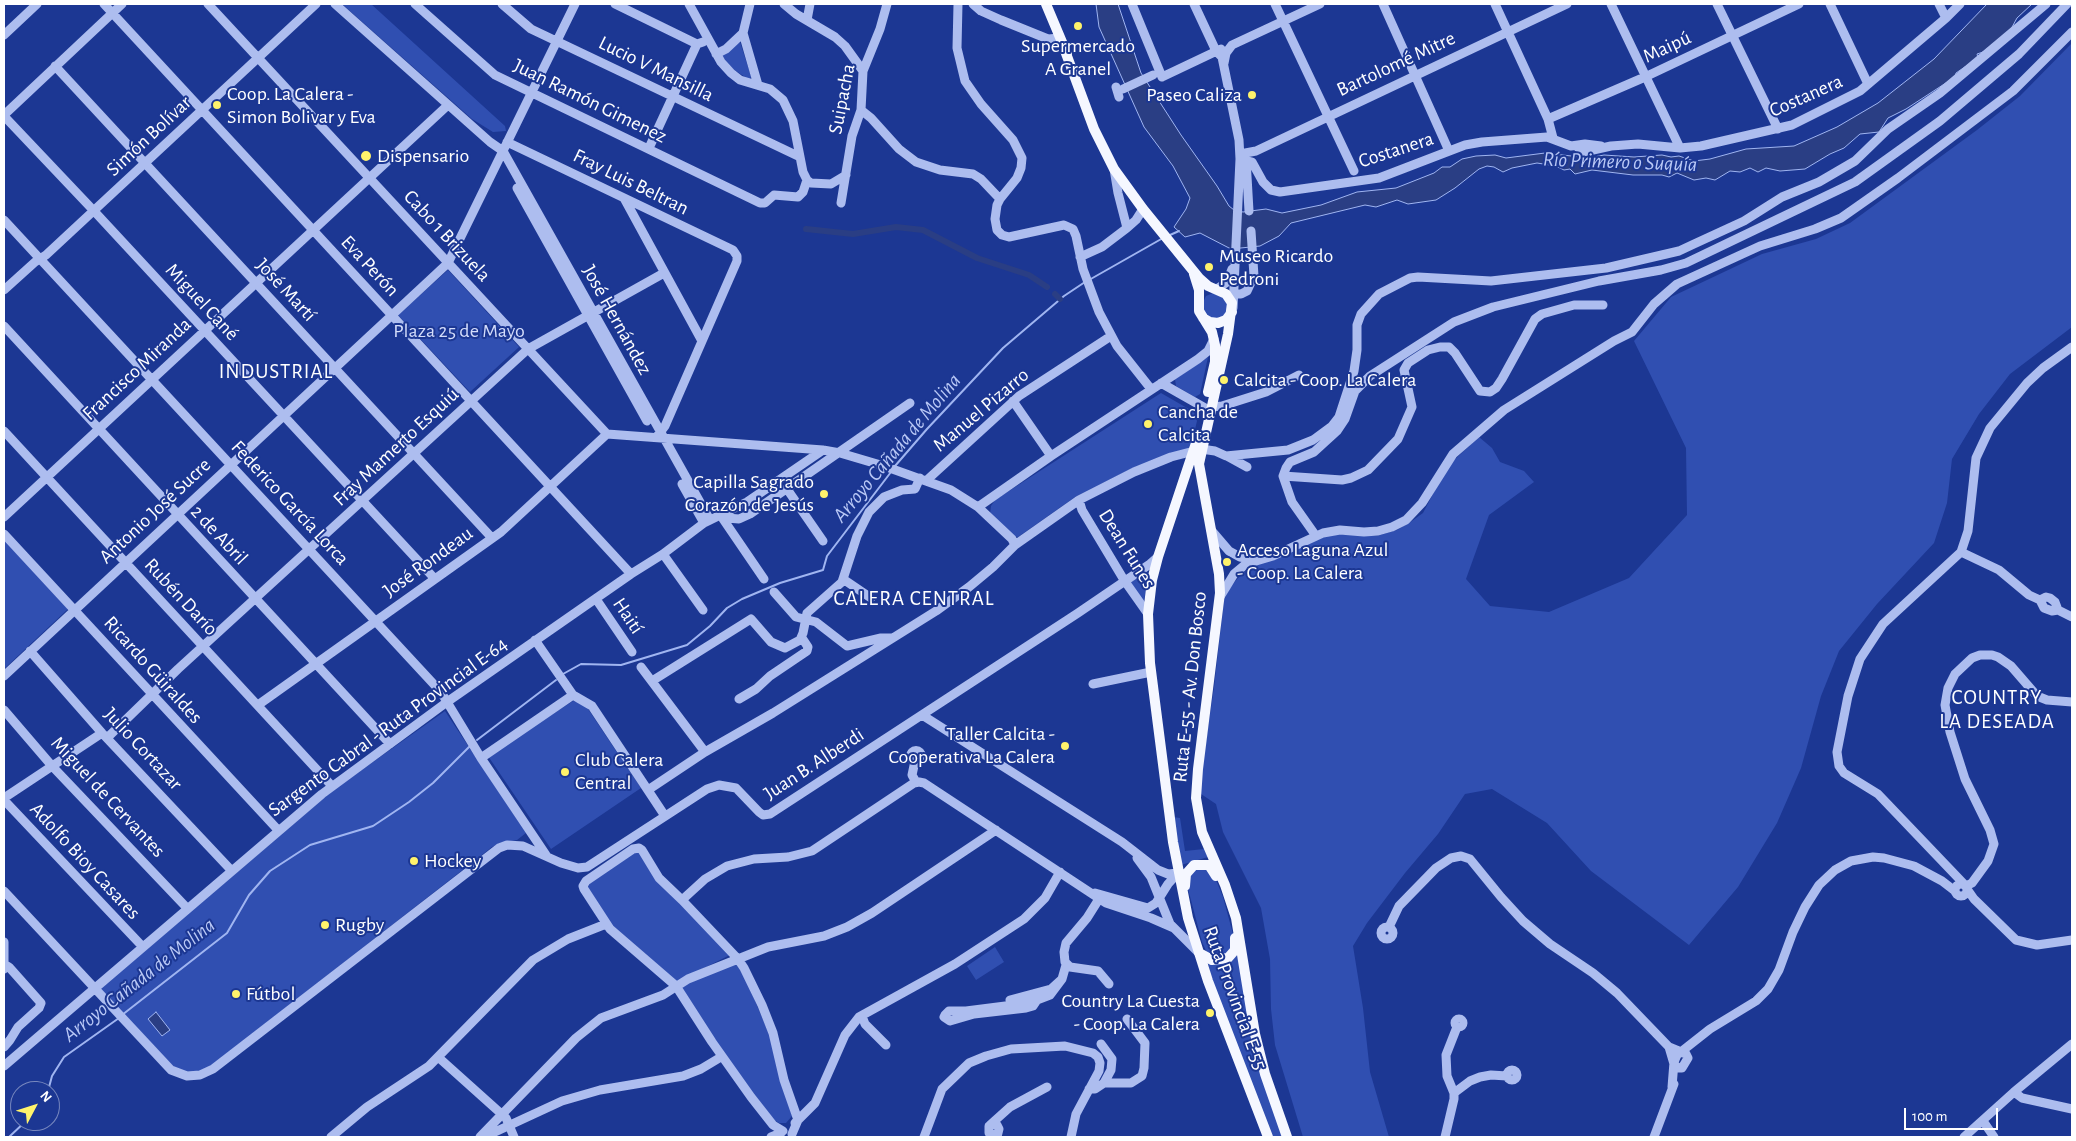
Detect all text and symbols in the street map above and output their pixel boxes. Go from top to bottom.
marker: Supermercado A Granel [1072,20,1084,32]
street label: Bartolomé Mitre [1333,26,1459,102]
street label: Maipú [1639,26,1695,68]
street label: Lucio V Mansilla [595,31,717,107]
place label: Supermercado A Granel [1021,34,1135,81]
street label: Juan Ramón Gimenez [509,53,671,149]
street label: Suipacha [823,62,861,136]
street label: Costanera [1766,69,1846,123]
place label: Coop. La Calera - Simon Bolivar y Eva [227,82,376,129]
place label: Paseo Caliza [1146,83,1242,107]
marker: Paseo Caliza [1246,89,1258,101]
street label: Simón Bolívar [102,91,196,181]
marker: Coop. La Calera - Simon Bolivar y Eva [211,99,223,111]
street label: Costanera [1355,127,1437,173]
place label: Dispensario [377,144,469,168]
street label: Fray Luis Beltran [569,144,693,220]
water label: Río Primero o Suquía [1542,147,1698,177]
marker: Dispensario [359,149,373,163]
street label: Cabo 1 Brizuela [398,185,496,287]
street label: Eva Perón [336,230,404,302]
place label: Museo Ricardo Pedroni [1219,244,1333,291]
street label: José Martí [251,253,321,327]
street label: Miguel Cané [160,258,244,346]
street label: José Hernández [577,261,657,379]
marker: Museo Ricardo Pedroni [1203,261,1215,273]
street label: Francisco Miranda [78,312,196,426]
park label: Plaza 25 de Mayo [393,319,525,343]
district label: INDUSTRIAL [217,359,335,385]
street label: Manuel Pizarro [928,363,1034,457]
water label: Arroyo Cañada de Molina [827,368,967,528]
place label: Calcita - Coop. La Calera [1234,368,1416,392]
marker: Calcita - Coop. La Calera [1218,374,1230,386]
street label: Fray Mamerto Esquiú [328,383,464,511]
place label: Cancha de Calcita [1158,400,1238,447]
marker: Cancha de Calcita [1142,418,1154,430]
street label: Federico García Lorca [226,436,354,570]
street label: Antonio José Sucre [94,453,216,569]
place label: Capilla Sagrado Corazón de Jesús [685,470,814,517]
marker: Capilla Sagrado Corazón de Jesús [818,488,830,500]
street label: 2 de Abril [185,500,253,570]
street label: Dean Funes [1093,505,1161,593]
street label: José Rondeau [379,521,477,603]
place label: Acceso Laguna Azul - Coop. La Calera [1237,538,1388,585]
street label: Rubén Darío [139,553,223,641]
marker: Acceso Laguna Azul - Coop. La Calera [1221,556,1233,568]
district label: CALERA CENTRAL [832,586,996,612]
street label: Ruta E-55 - Av. Don Bosco [1168,590,1212,784]
street label: Haití [607,593,649,639]
street label: Ricardo Güiraldes [98,611,208,729]
street label: Sargento Cabral - Ruta Provincial E-64 [264,632,512,822]
district label: COUNTRY LA DESEADA [1938,685,2056,735]
street label: Julio Cortazar [99,703,187,795]
place label: Taller Calcita - Cooperativa La Calera [888,722,1055,769]
street label: Juan B. Alberdi [760,723,868,805]
street label: Miguel de Cervantes [46,731,170,863]
marker: Taller Calcita - Cooperativa La Calera [1059,740,1071,752]
place label: Club Calera Central [575,748,663,795]
marker: Club Calera Central [559,766,571,778]
street label: Adolfo Bioy Casares [25,798,145,924]
place label: Hockey [424,849,481,873]
marker: Hockey [408,855,420,867]
water label: Arroyo Cañada de Molina [58,913,220,1047]
place label: Rugby [335,913,384,937]
marker: Rugby [319,919,331,931]
street label: Ruta Provincial E-55 [1198,923,1272,1073]
place label: Fútbol [246,982,295,1006]
marker: Fútbol [230,988,242,1000]
place label: Country La Cuesta - Coop. La Calera [1062,989,1200,1036]
marker: Country La Cuesta - Coop. La Calera [1204,1007,1216,1019]
north arrow [10,1081,60,1131]
text: N [37,1089,54,1105]
scale bar [1906,1098,2000,1130]
text: 100 m [1912,1109,1947,1124]

